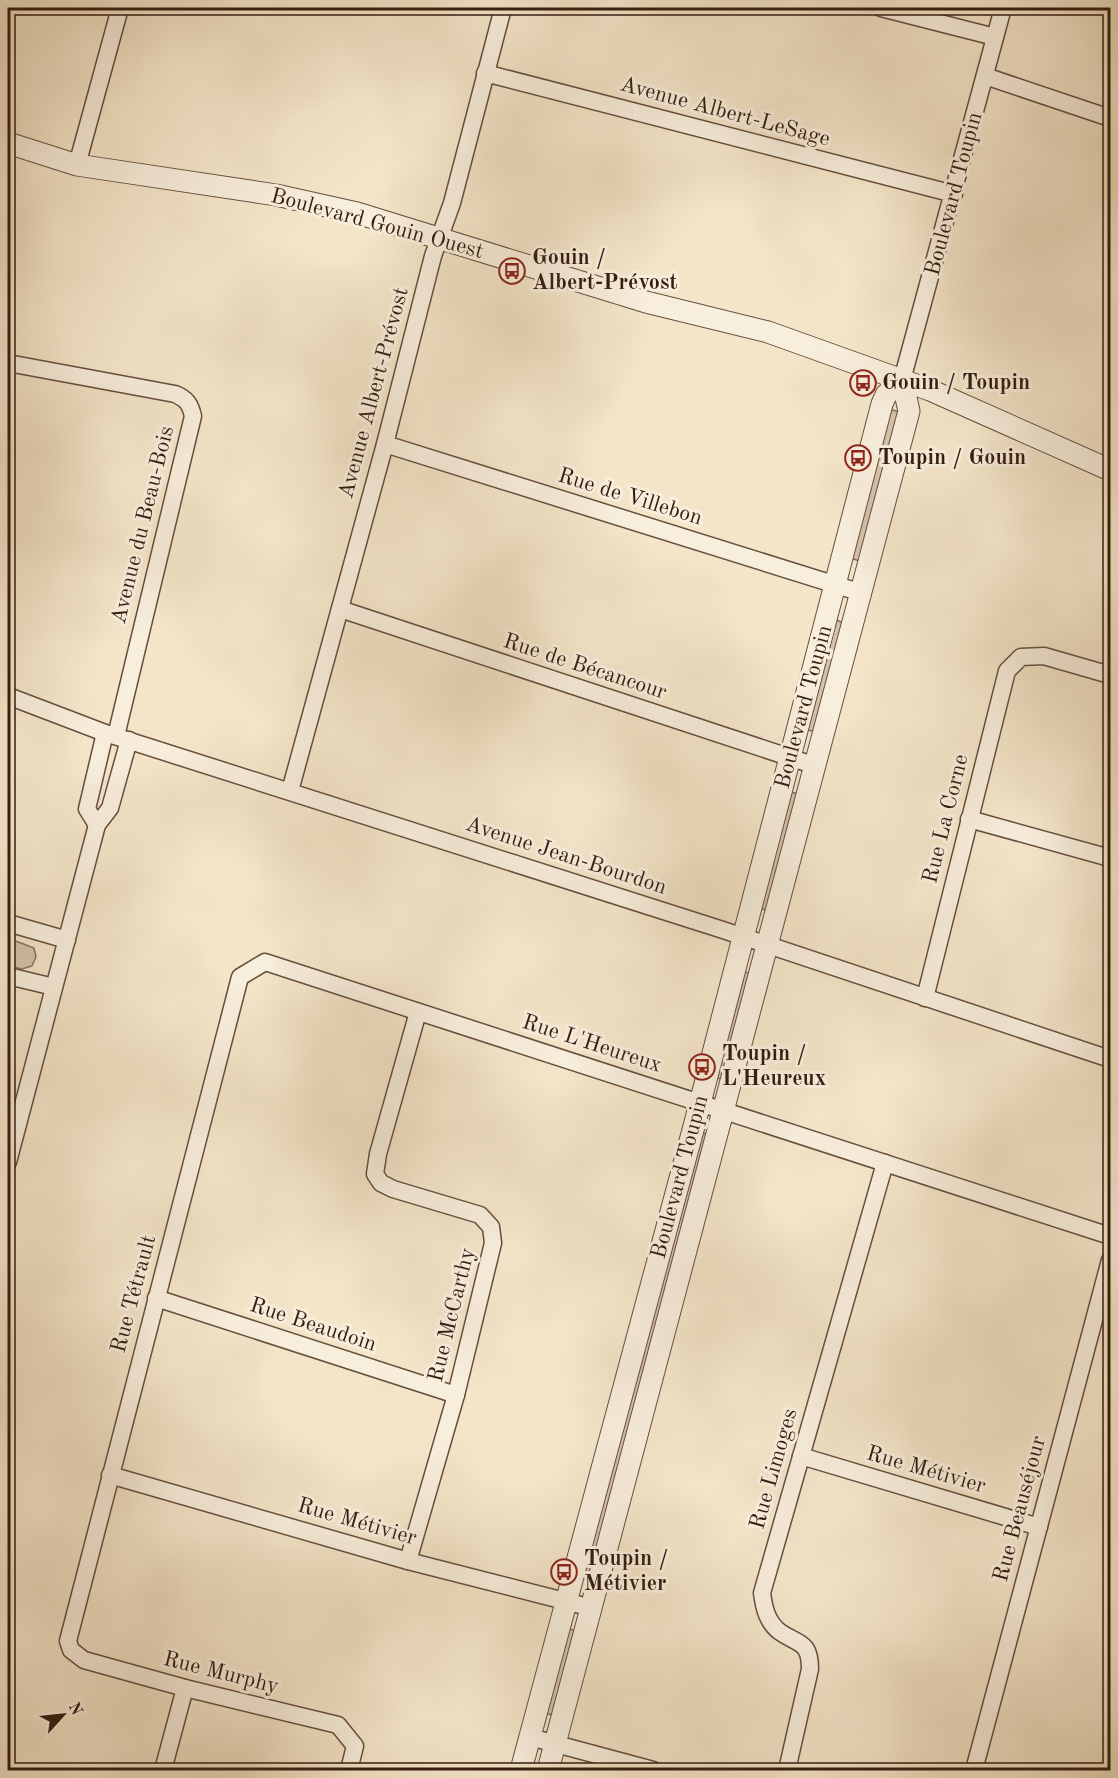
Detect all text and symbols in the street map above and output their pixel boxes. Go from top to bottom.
street label: Avenue Albert-LeSage [618,73,832,151]
street label: Boulevard Toupin [922,110,986,278]
street label: Boulevard Gouin Ouest [268,185,486,263]
place label: Gouin / Albert-Prévost [532,247,677,294]
bus stop icon: Gouin / Albert-Prévost [497,256,527,286]
street label: Avenue Albert-Prévost [335,285,413,501]
bus stop icon: Gouin / Toupin [848,368,878,398]
place label: Gouin / Toupin [882,372,1030,394]
street label: Avenue du Beau-Bois [108,424,178,626]
bus stop icon: Toupin / Gouin [843,443,873,473]
place label: Toupin / Gouin [878,447,1026,469]
street label: Rue de Villebon [555,465,705,529]
street label: Boulevard Toupin [772,623,836,791]
street label: Rue de Bécancour [501,630,669,704]
street label: Rue La Corne [919,752,973,886]
street label: Avenue Jean-Bourdon [463,813,669,899]
street label: Rue L'Heureux [519,1011,665,1077]
place label: Toupin / L'Heureux [722,1043,826,1090]
bus stop icon: Toupin / L'Heureux [687,1052,717,1082]
street label: Boulevard Toupin [648,1093,712,1261]
street label: Rue Tétrault [108,1233,160,1355]
street label: Rue McCarthy [425,1245,479,1384]
street label: Rue Beaudoin [247,1294,379,1356]
street label: Rue Limoges [746,1406,802,1532]
street label: Rue Beauséjour [990,1434,1050,1584]
street label: Rue Métivier [864,1443,988,1497]
street label: Rue Métivier [295,1495,419,1549]
place label: Toupin / Métivier [584,1548,668,1595]
bus stop icon: Toupin / Métivier [549,1557,579,1587]
street label: Rue Murphy [161,1648,281,1698]
north arrow [33,1685,93,1745]
text: N [65,1700,85,1719]

